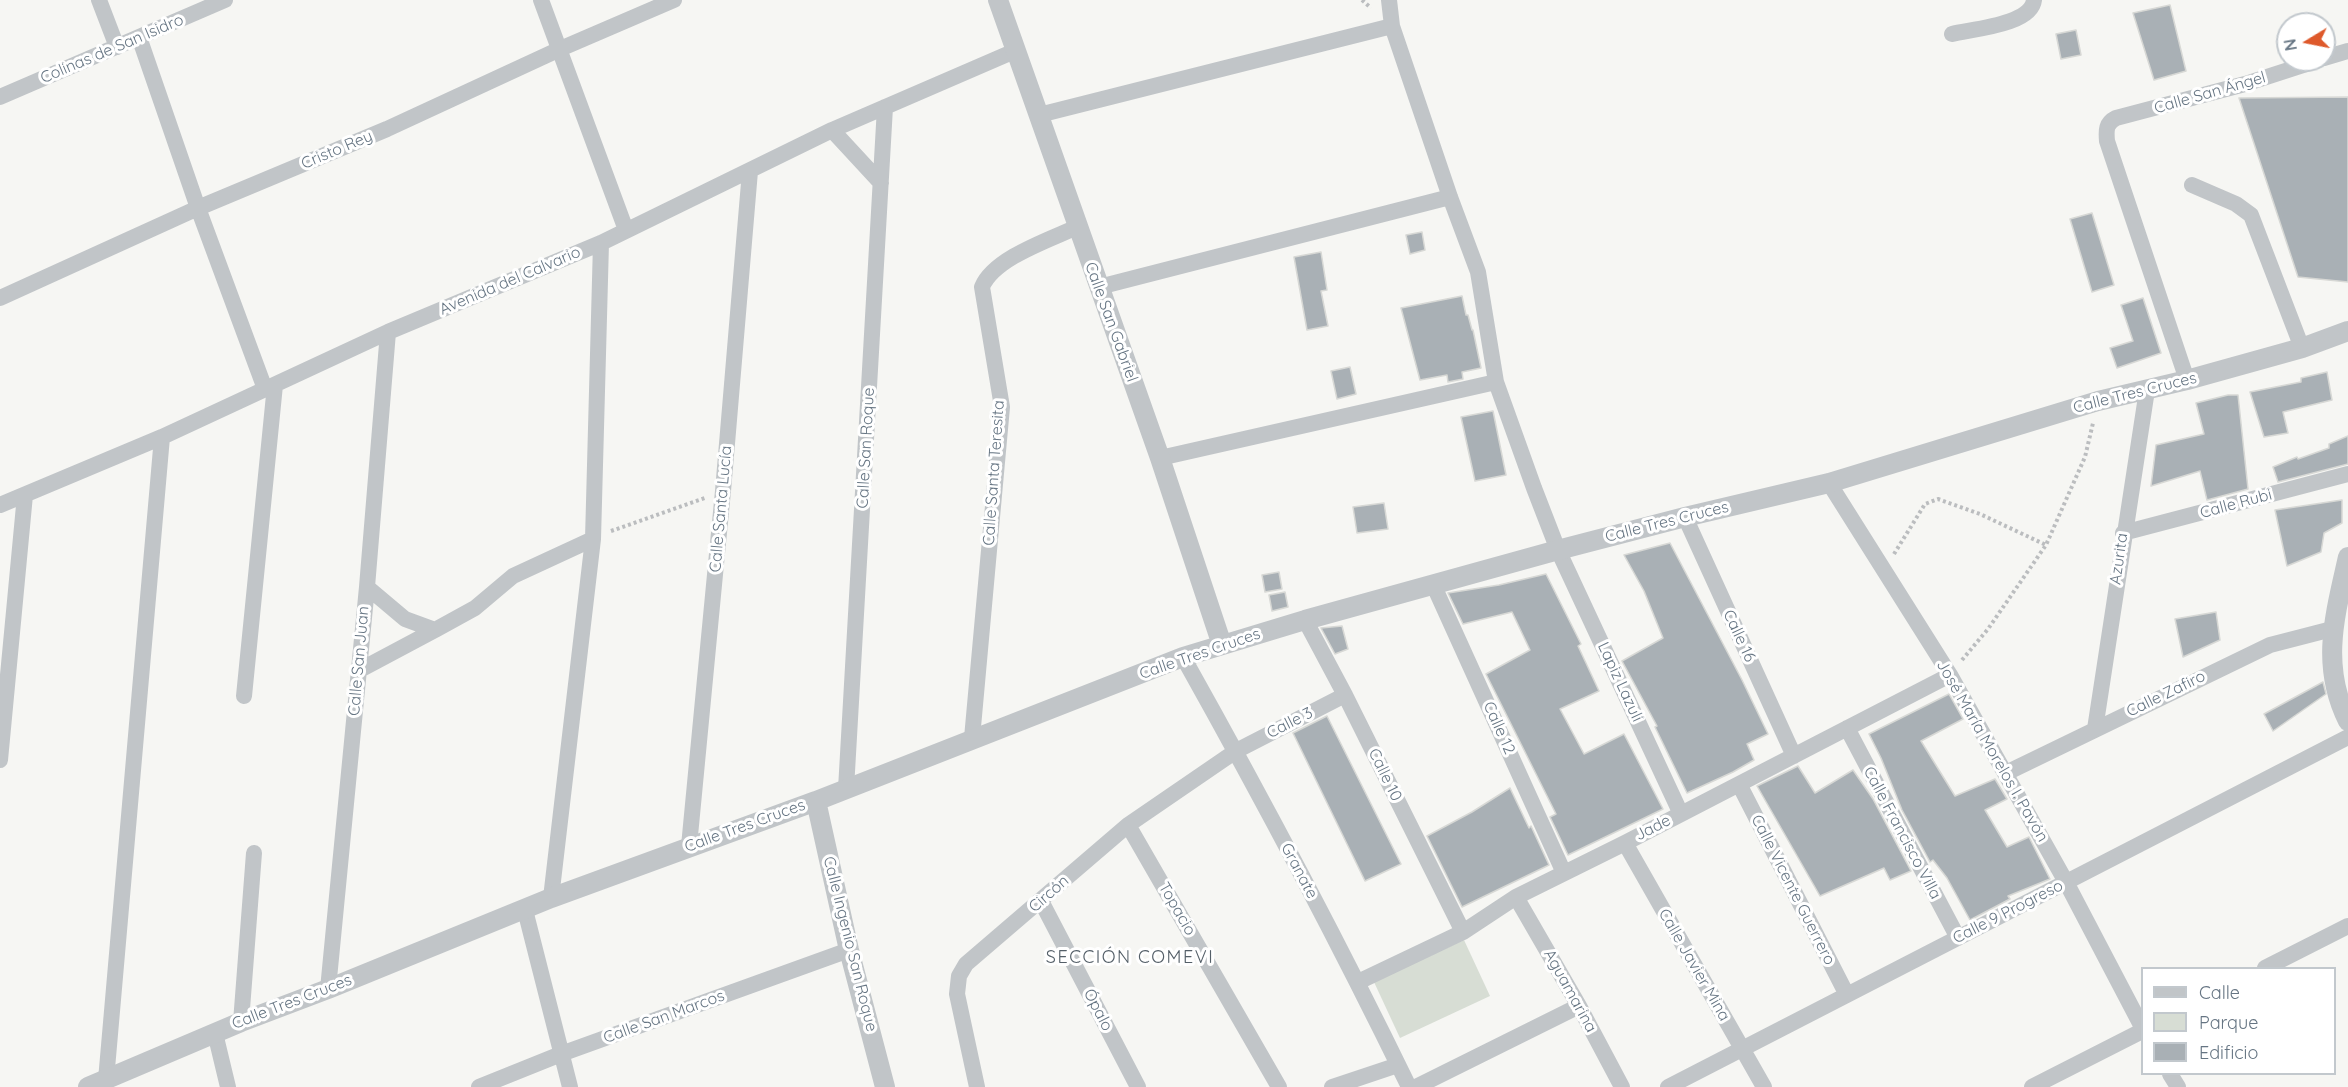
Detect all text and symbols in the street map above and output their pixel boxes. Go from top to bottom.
street label: Colinas de San Isidro [38,10,186,88]
north arrow [2276,12,2336,72]
text: N [2279,37,2301,52]
street label: Calle San Ángel [2152,68,2268,118]
street label: Cristo Rey [298,126,376,174]
street label: Avenida del Calvario [437,243,583,319]
street label: Calle San Gabriel [1080,259,1142,385]
street label: Calle Tres Cruces [2071,368,2199,418]
street label: Calle San Roque [853,387,879,509]
street label: Calle Santa Teresita [979,400,1009,546]
street label: Calle Santa Lucía [706,445,736,573]
street label: Calle Rubi [2198,485,2274,523]
street label: Calle Tres Cruces [1603,497,1731,547]
street label: Azurita [2106,532,2132,586]
street label: Calle San Juan [345,605,373,717]
street label: Calle 16 [1719,607,1759,665]
street label: Calle Tres Cruces [1137,624,1263,684]
street label: Lapiz Lazuli [1593,639,1647,725]
street label: José María Morelos I. Pavón [1932,657,2052,845]
street label: Calle Zafiro [2123,667,2209,721]
street label: Calle 12 [1479,699,1519,757]
street label: Calle 3 [1264,703,1316,743]
street label: Calle 10 [1364,746,1406,804]
street label: Calle Francisco Villa [1859,763,1945,903]
street label: Calle Tres Cruces [682,795,808,857]
street label: Jade [1632,811,1674,845]
street label: Calle Vicente Guerrero [1747,812,1839,968]
street label: Granate [1276,840,1322,902]
street label: Calle Ingenio San Roque [819,854,881,1034]
street label: Circón [1025,871,1073,917]
street label: Calle 9 Progreso [1950,876,2066,948]
street label: Topacio [1154,879,1200,939]
street label: Calle Javier Mina [1654,905,1734,1025]
street label: Aguamarina [1539,946,1601,1036]
district label: SECCIÓN COMEVI [1046,947,1214,969]
legend [2141,967,2336,1075]
street label: Calle Tres Cruces [229,970,355,1034]
text: Calle [2199,981,2240,1004]
street label: Calle San Marcos [601,986,727,1048]
street label: Ópalo [1079,986,1117,1034]
text: Parque [2199,1011,2258,1034]
text: Edificio [2199,1041,2258,1064]

